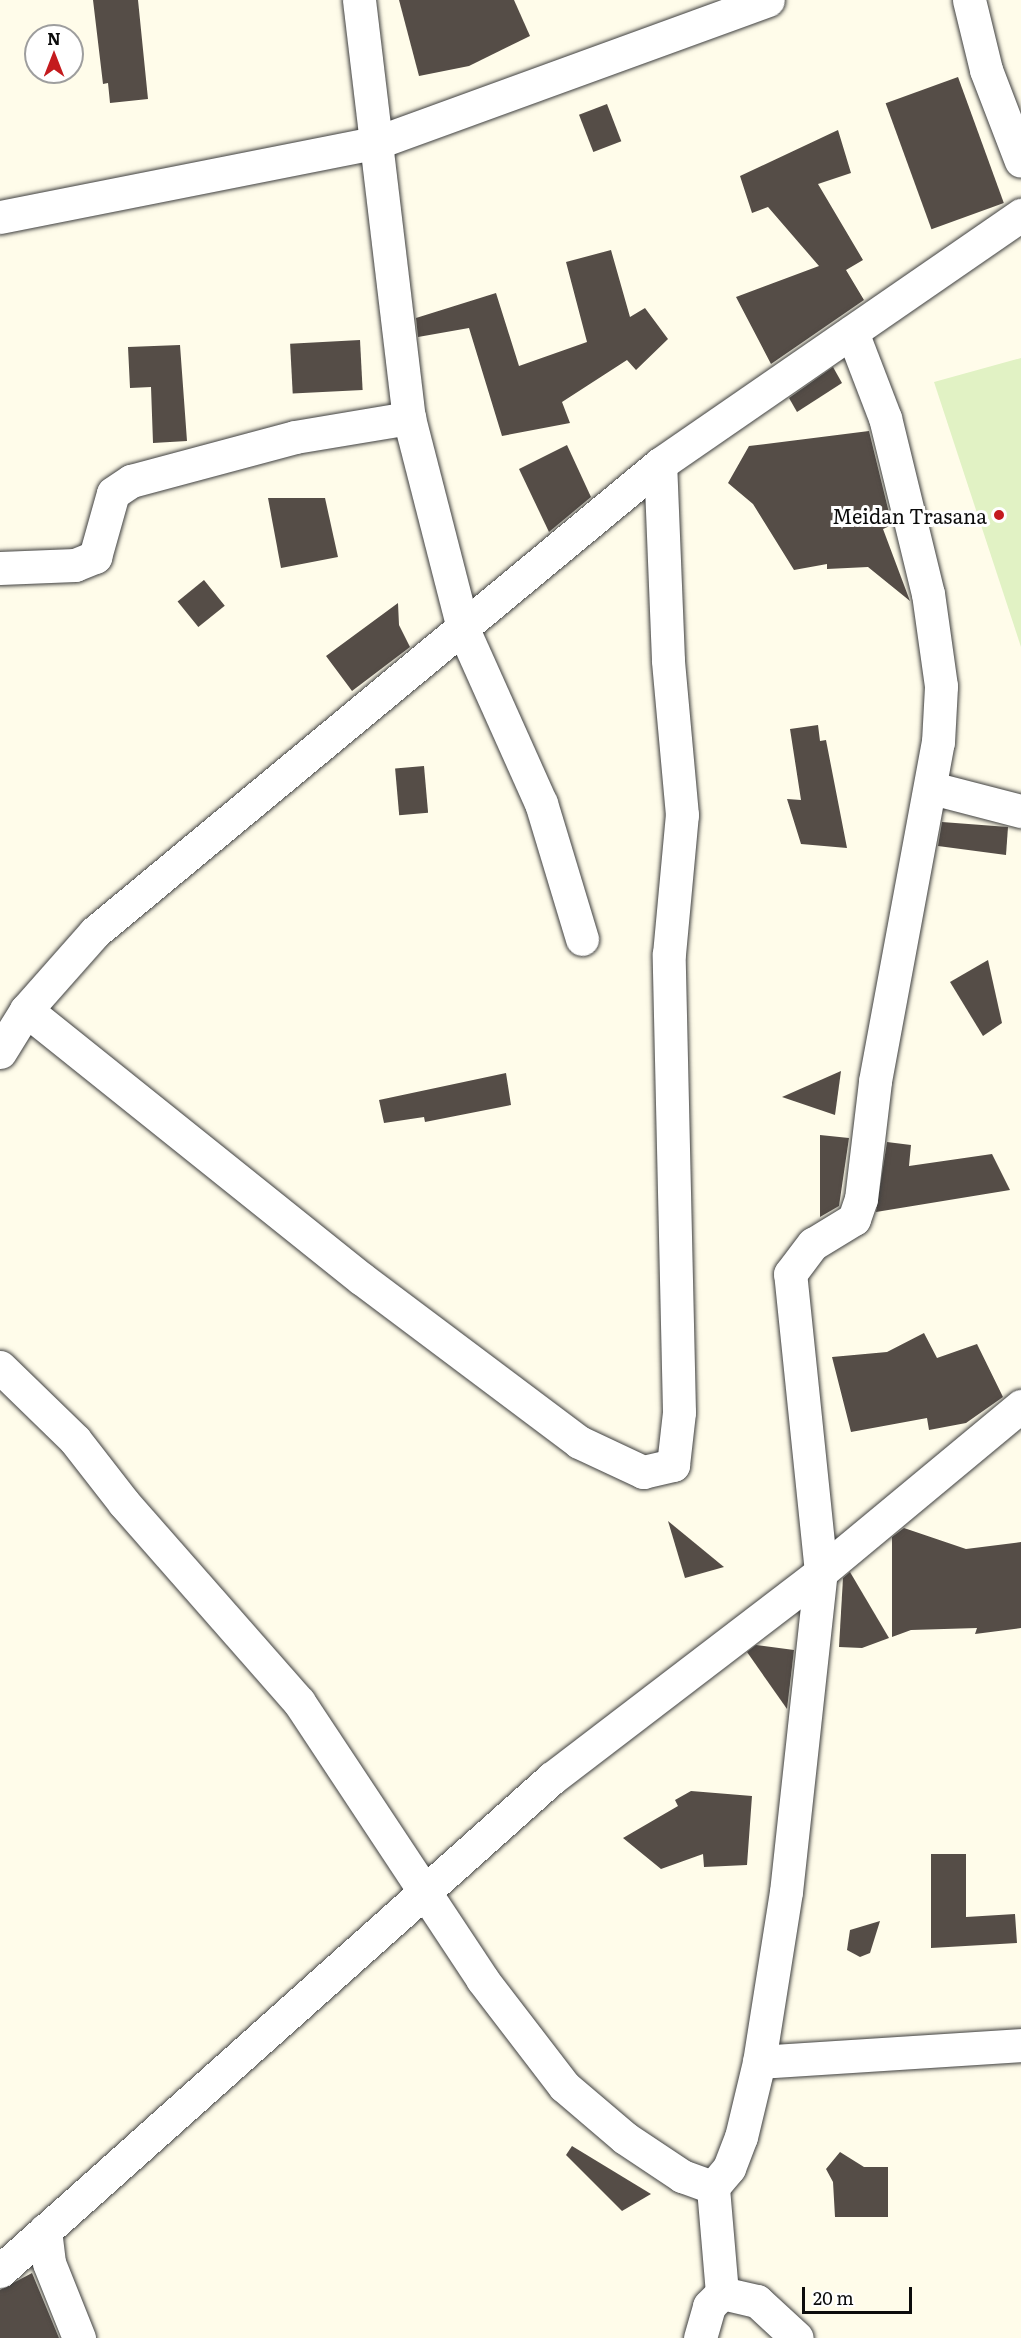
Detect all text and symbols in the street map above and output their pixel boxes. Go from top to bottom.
north arrow [24,24,84,84]
text: N [47,26,61,50]
place label: Meidan Trasana [832,503,987,527]
marker: Meidan Trasana [992,508,1006,522]
scale bar [805,2275,914,2313]
text: 20 m [813,2284,854,2311]

